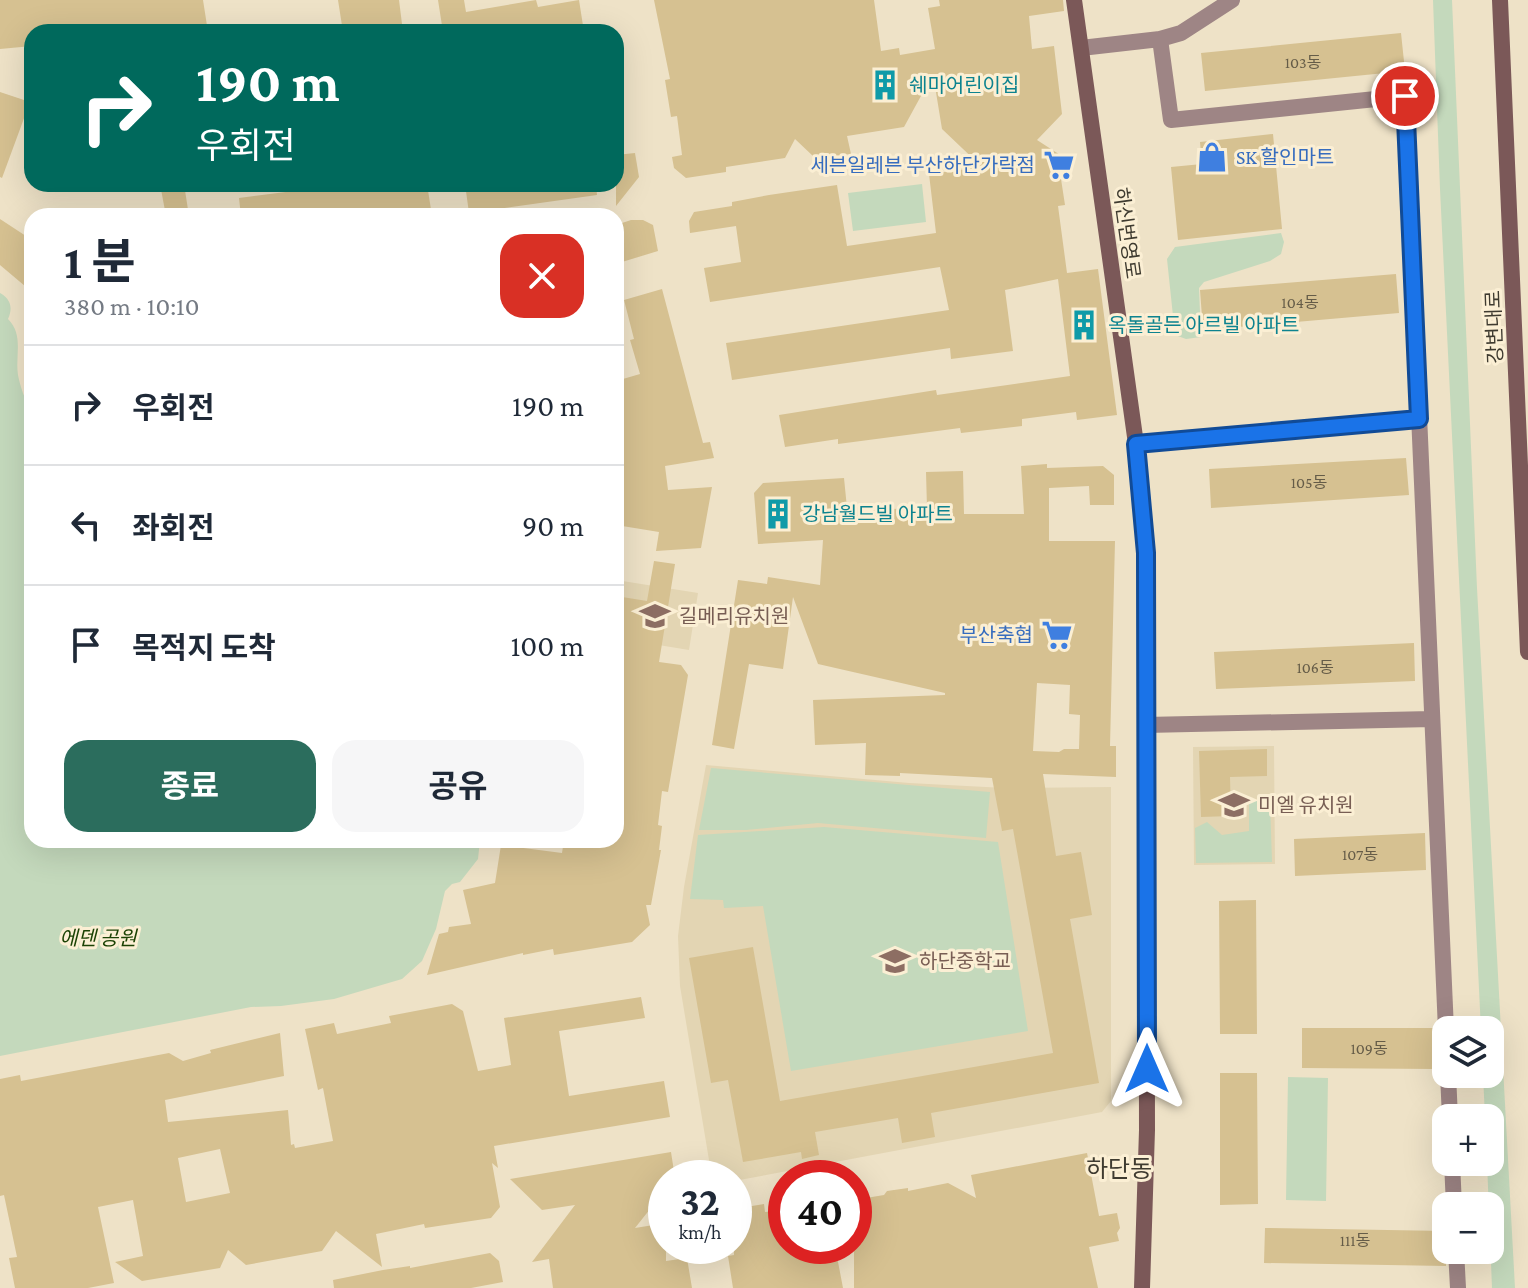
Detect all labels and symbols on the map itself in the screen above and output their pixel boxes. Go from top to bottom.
house number: 103동 [1285,54,1322,71]
pin [1371,62,1439,130]
building icon: 쉐마어린이집 [868,68,902,102]
place label: 쉐마어린이집 [909,74,1019,96]
shop icon: SK 할인마트 [1195,140,1229,174]
place label: SK 할인마트 [1236,146,1334,168]
supermarket icon: 세븐일레븐 부산하단가락점 [1042,148,1076,182]
place label: 세븐일레븐 부산하단가락점 [810,154,1035,176]
street label: 하신번영로 [1110,186,1144,280]
street label: 강변대로 [1482,290,1506,364]
house number: 104동 [1281,294,1319,311]
building icon: 옥돌골든 아르빌 아파트 [1067,308,1101,342]
place label: 옥돌골든 아르빌 아파트 [1108,314,1300,336]
house number: 105동 [1291,474,1328,491]
building icon: 강남월드빌 아파트 [761,497,795,531]
place label: 강남월드빌 아파트 [802,503,953,525]
school or university icon: 길메리유치원 [638,599,672,633]
place label: 길메리유치원 [679,605,789,627]
supermarket icon: 부산축협 [1040,618,1074,652]
place label: 부산축협 [959,624,1033,646]
house number: 106동 [1296,659,1334,676]
school or university icon: 미엘 유치원 [1217,788,1251,822]
place label: 미엘 유치원 [1258,794,1354,816]
house number: 107동 [1342,846,1378,863]
park label: 에덴 공원 [59,927,138,949]
school or university icon: 하단중학교 [878,944,912,978]
place label: 하단중학교 [919,950,1011,972]
position arrow [1105,1027,1189,1111]
house number: 109동 [1350,1040,1388,1057]
district label: 하단동 [1086,1155,1152,1182]
speed limit sign: 40 [768,1160,872,1264]
house number: 111동 [1340,1232,1371,1249]

